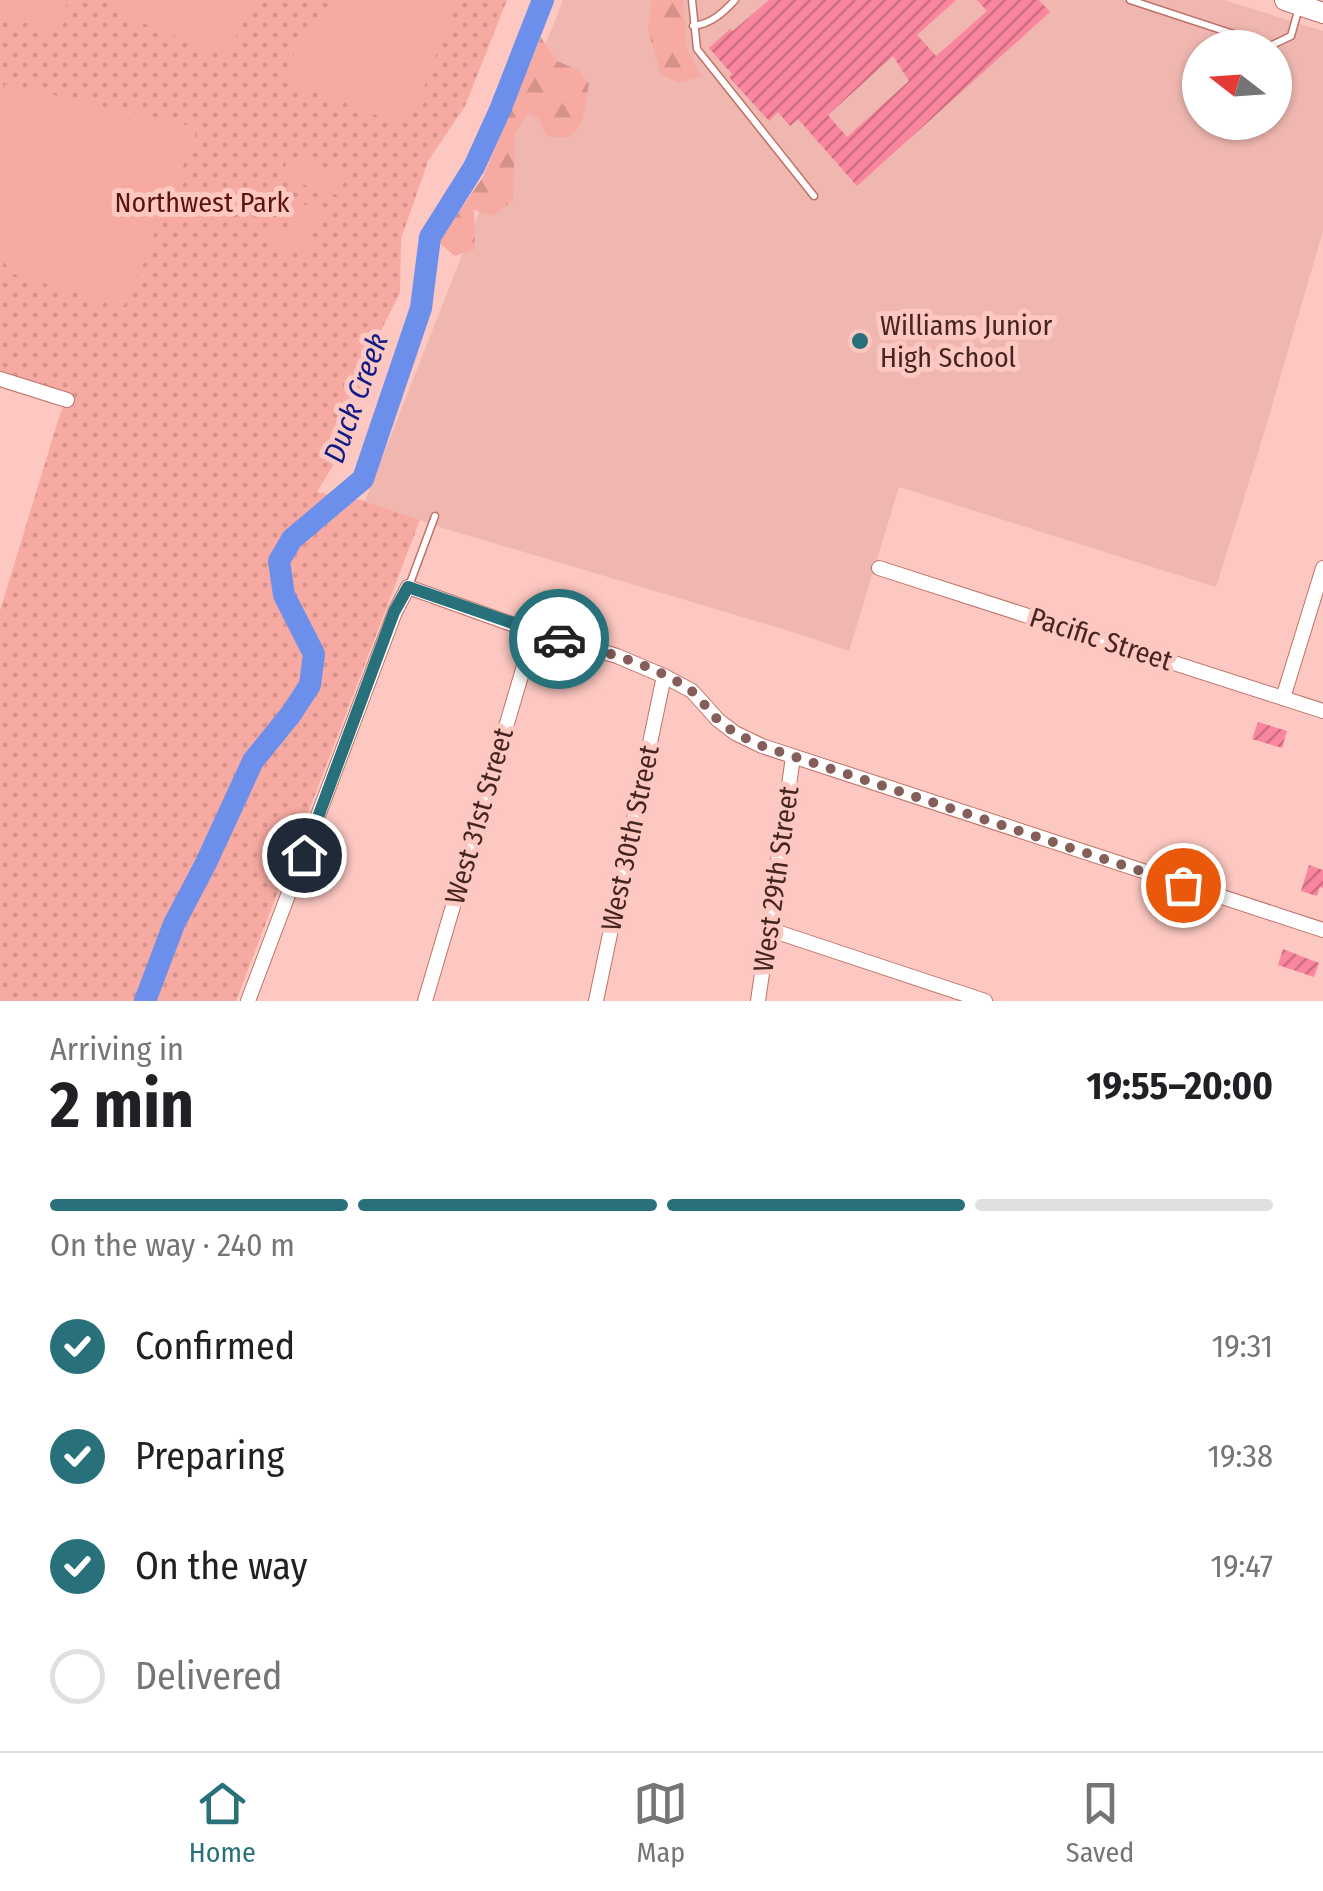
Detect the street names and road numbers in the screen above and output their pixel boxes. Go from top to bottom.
street label: Pacific Street [1026,600,1177,678]
street label: West 31st Street [438,723,520,908]
street label: West 30th Street [594,741,666,934]
street label: West 29th Street [747,783,805,974]

